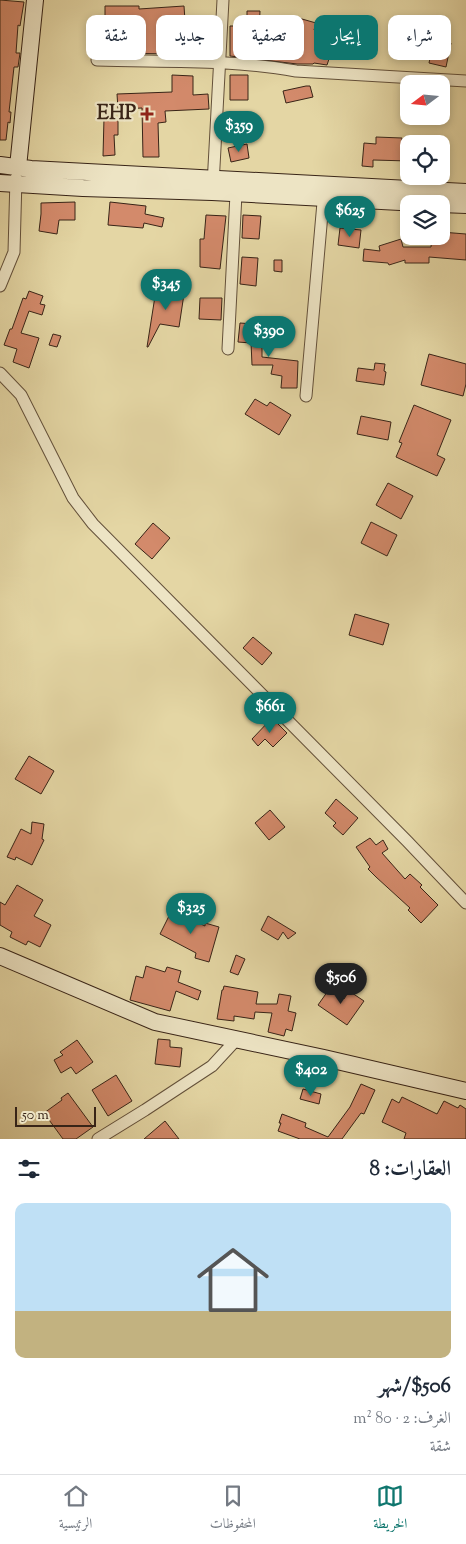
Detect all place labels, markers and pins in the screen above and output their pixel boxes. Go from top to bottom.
place label: EHP [97,100,137,129]
marker: EHP [140,107,154,121]
pin: $359 [209,110,269,153]
pin: $625 [320,196,380,238]
pin: $345 [136,268,196,311]
pin: $390 [239,316,299,358]
pin: $661 [240,692,300,734]
pin: $325 [161,892,221,935]
pin: $506 [311,962,371,1005]
pin: $402 [281,1054,341,1097]

